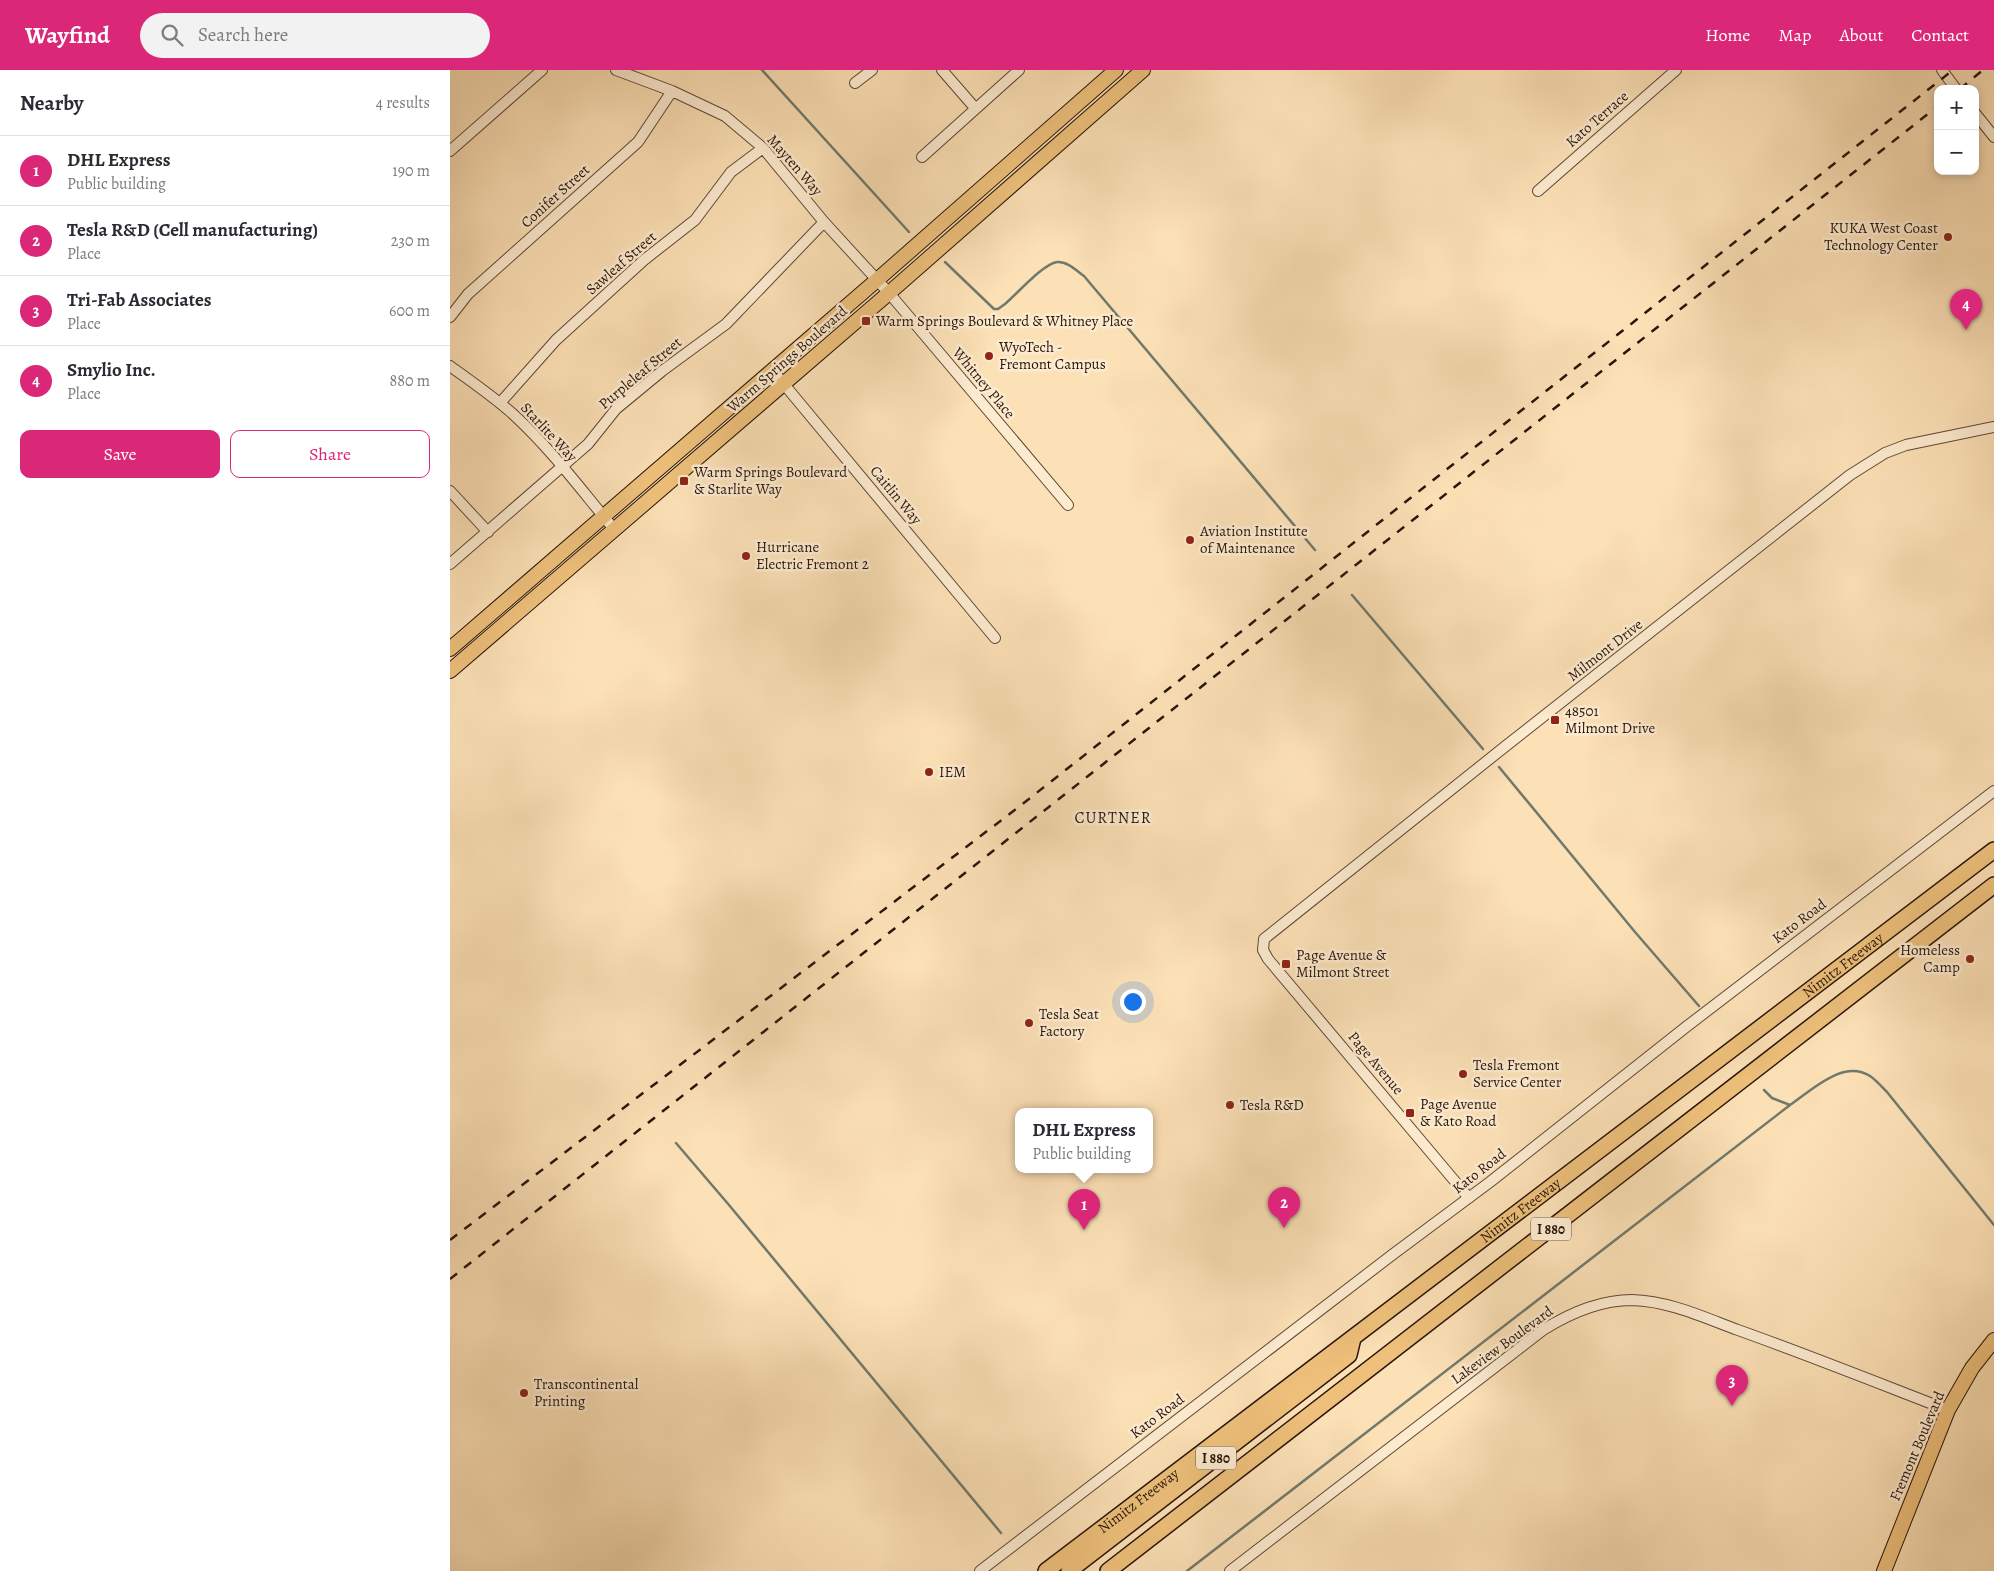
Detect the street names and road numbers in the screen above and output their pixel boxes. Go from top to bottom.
street label: Kato Terrace [1561,86,1633,152]
street label: Mayten Way [763,130,827,200]
street label: Conifer Street [516,160,594,232]
street label: Sawleaf Street [582,227,660,299]
street label: Warm Springs Boulevard [722,301,852,418]
street label: Purpleleaf Street [594,332,686,414]
street label: Whitney Place [948,342,1020,423]
street label: Starlite Way [516,398,582,466]
street label: Caitlin Way [866,461,927,529]
street label: Milmont Drive [1563,614,1647,686]
street label: Kato Road [1768,894,1831,948]
street label: Nimitz Freeway [1798,928,1888,1002]
street label: Page Avenue [1344,1027,1409,1099]
street label: Kato Road [1448,1143,1511,1198]
street label: Nimitz Freeway [1476,1173,1565,1247]
road number: I 880 [1531,1218,1571,1240]
street label: Lakeview Boulevard [1447,1301,1558,1389]
street label: Fremont Boulevard [1885,1387,1950,1504]
street label: Kato Road [1126,1389,1189,1443]
road number: I 880 [1196,1446,1236,1470]
street label: Nimitz Freeway [1094,1463,1183,1538]

